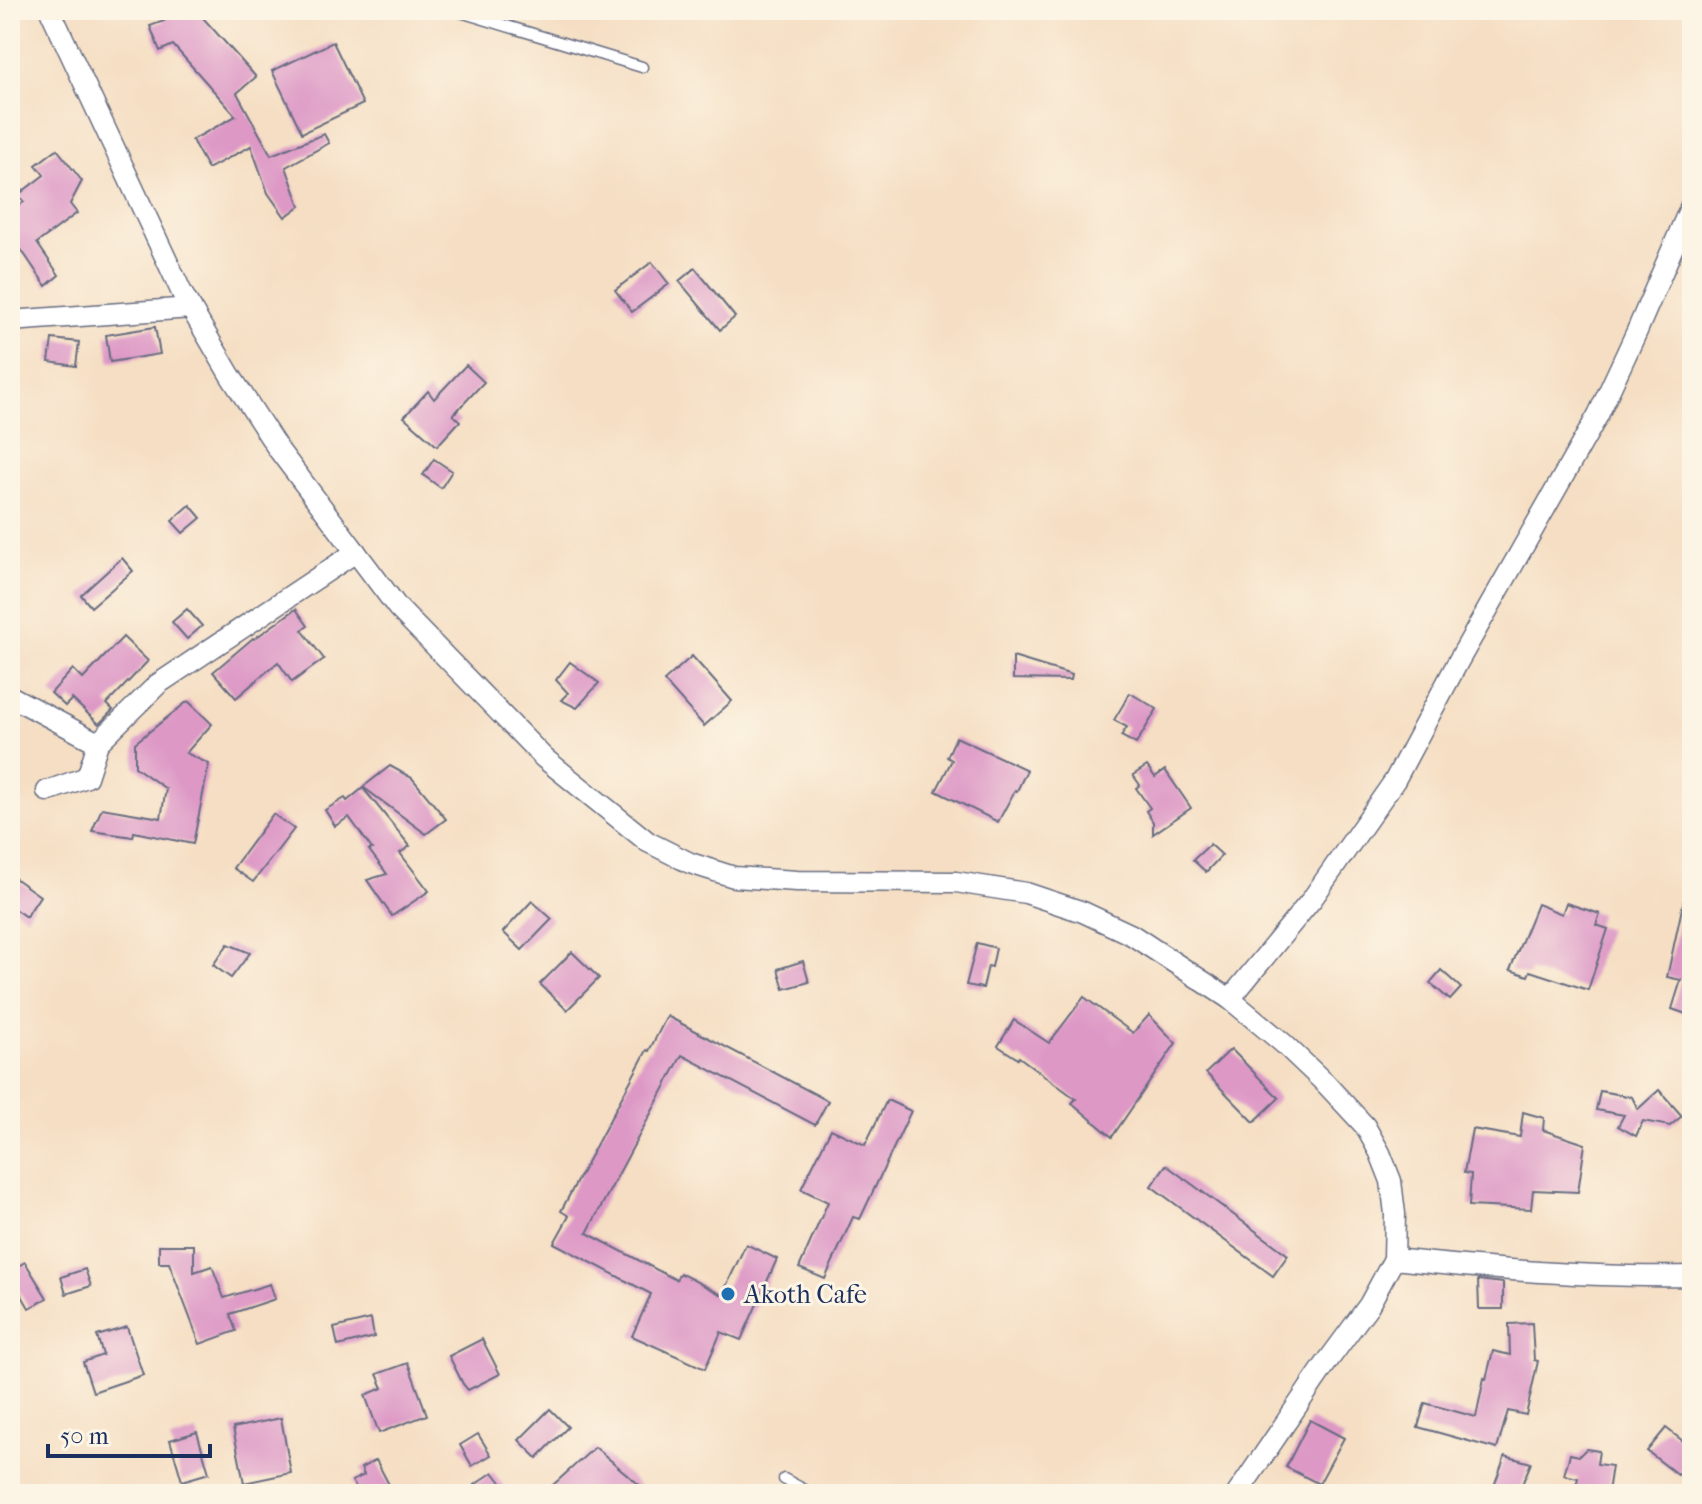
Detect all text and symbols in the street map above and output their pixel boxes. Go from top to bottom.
place label: Akoth Cafe [743,1279,867,1310]
marker: Akoth Cafe [719,1285,737,1303]
scale bar [48,1408,210,1458]
text: 50 m [60,1422,109,1450]

